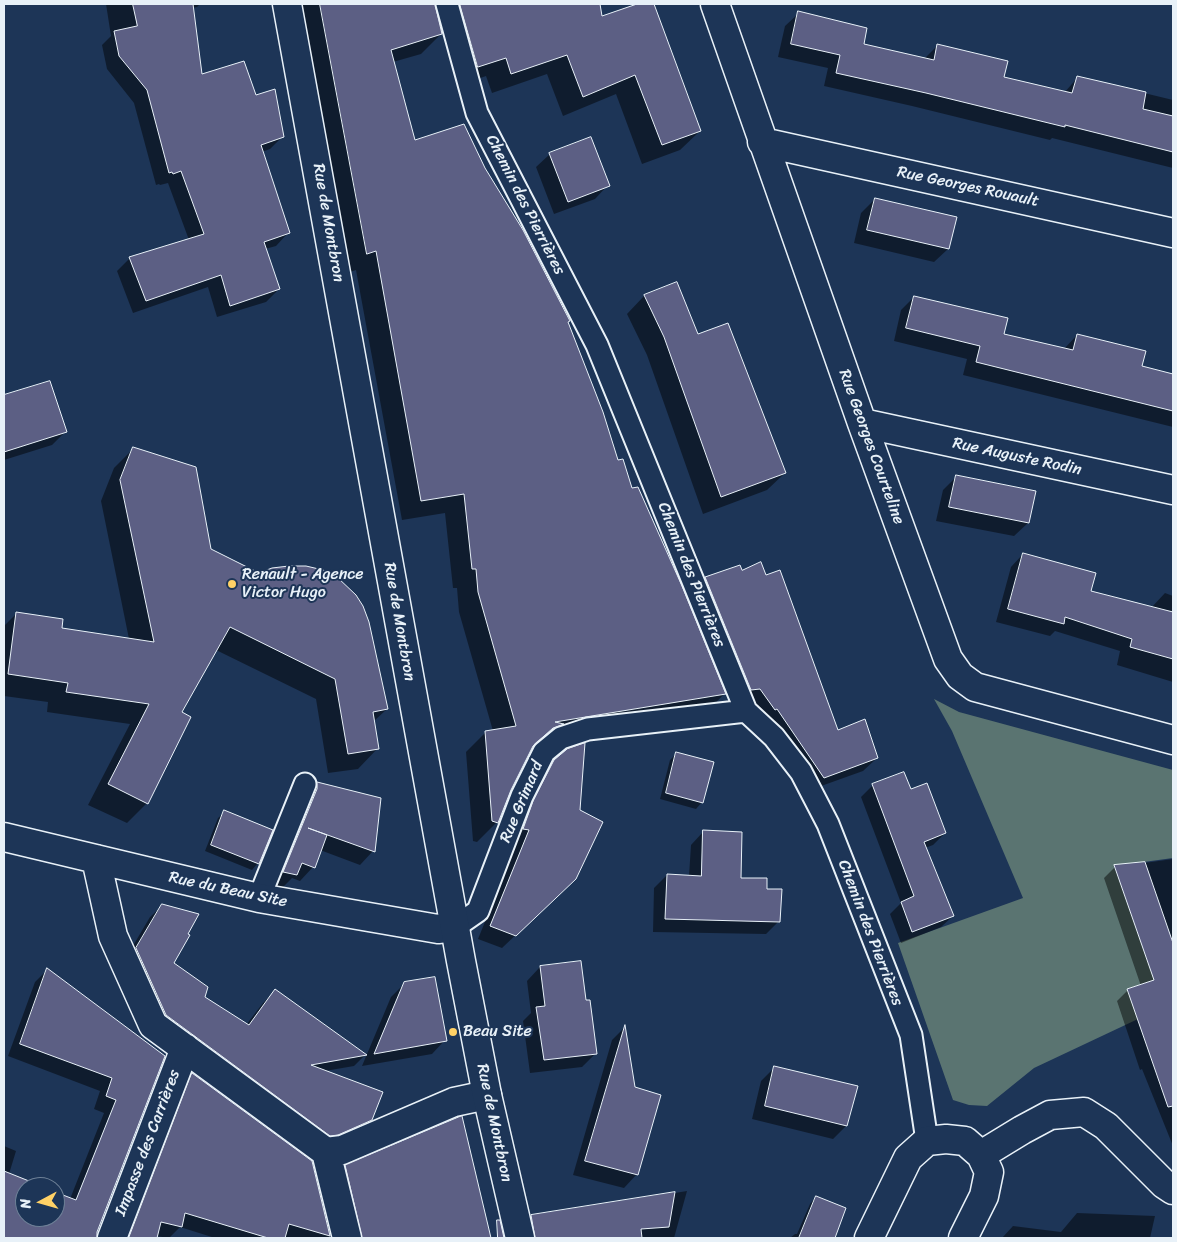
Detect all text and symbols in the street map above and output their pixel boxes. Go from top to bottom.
street label: Chemin des Pierrières [481,132,569,278]
street label: Rue de Montbron [308,162,348,284]
street label: Rue Georges Rouault [895,163,1041,211]
street label: Rue Georges Courteline [834,367,908,527]
street label: Rue Auguste Rodin [951,434,1083,480]
street label: Chemin des Pierrières [653,500,729,650]
street label: Rue de Montbron [379,561,419,683]
place label: Renault - Agence Victor Hugo [242,565,364,603]
marker: Renault - Agence Victor Hugo [226,578,238,590]
street label: Rue Grimard [496,758,548,846]
street label: Chemin des Pierrières [833,857,907,1009]
street label: Rue du Beau Site [167,868,289,912]
place label: Beau Site [463,1022,532,1042]
marker: Beau Site [447,1026,459,1038]
street label: Rue de Montbron [472,1062,516,1184]
street label: Impasse des Carrières [111,1067,185,1219]
north arrow [15,1177,65,1227]
text: N [13,1197,39,1210]

